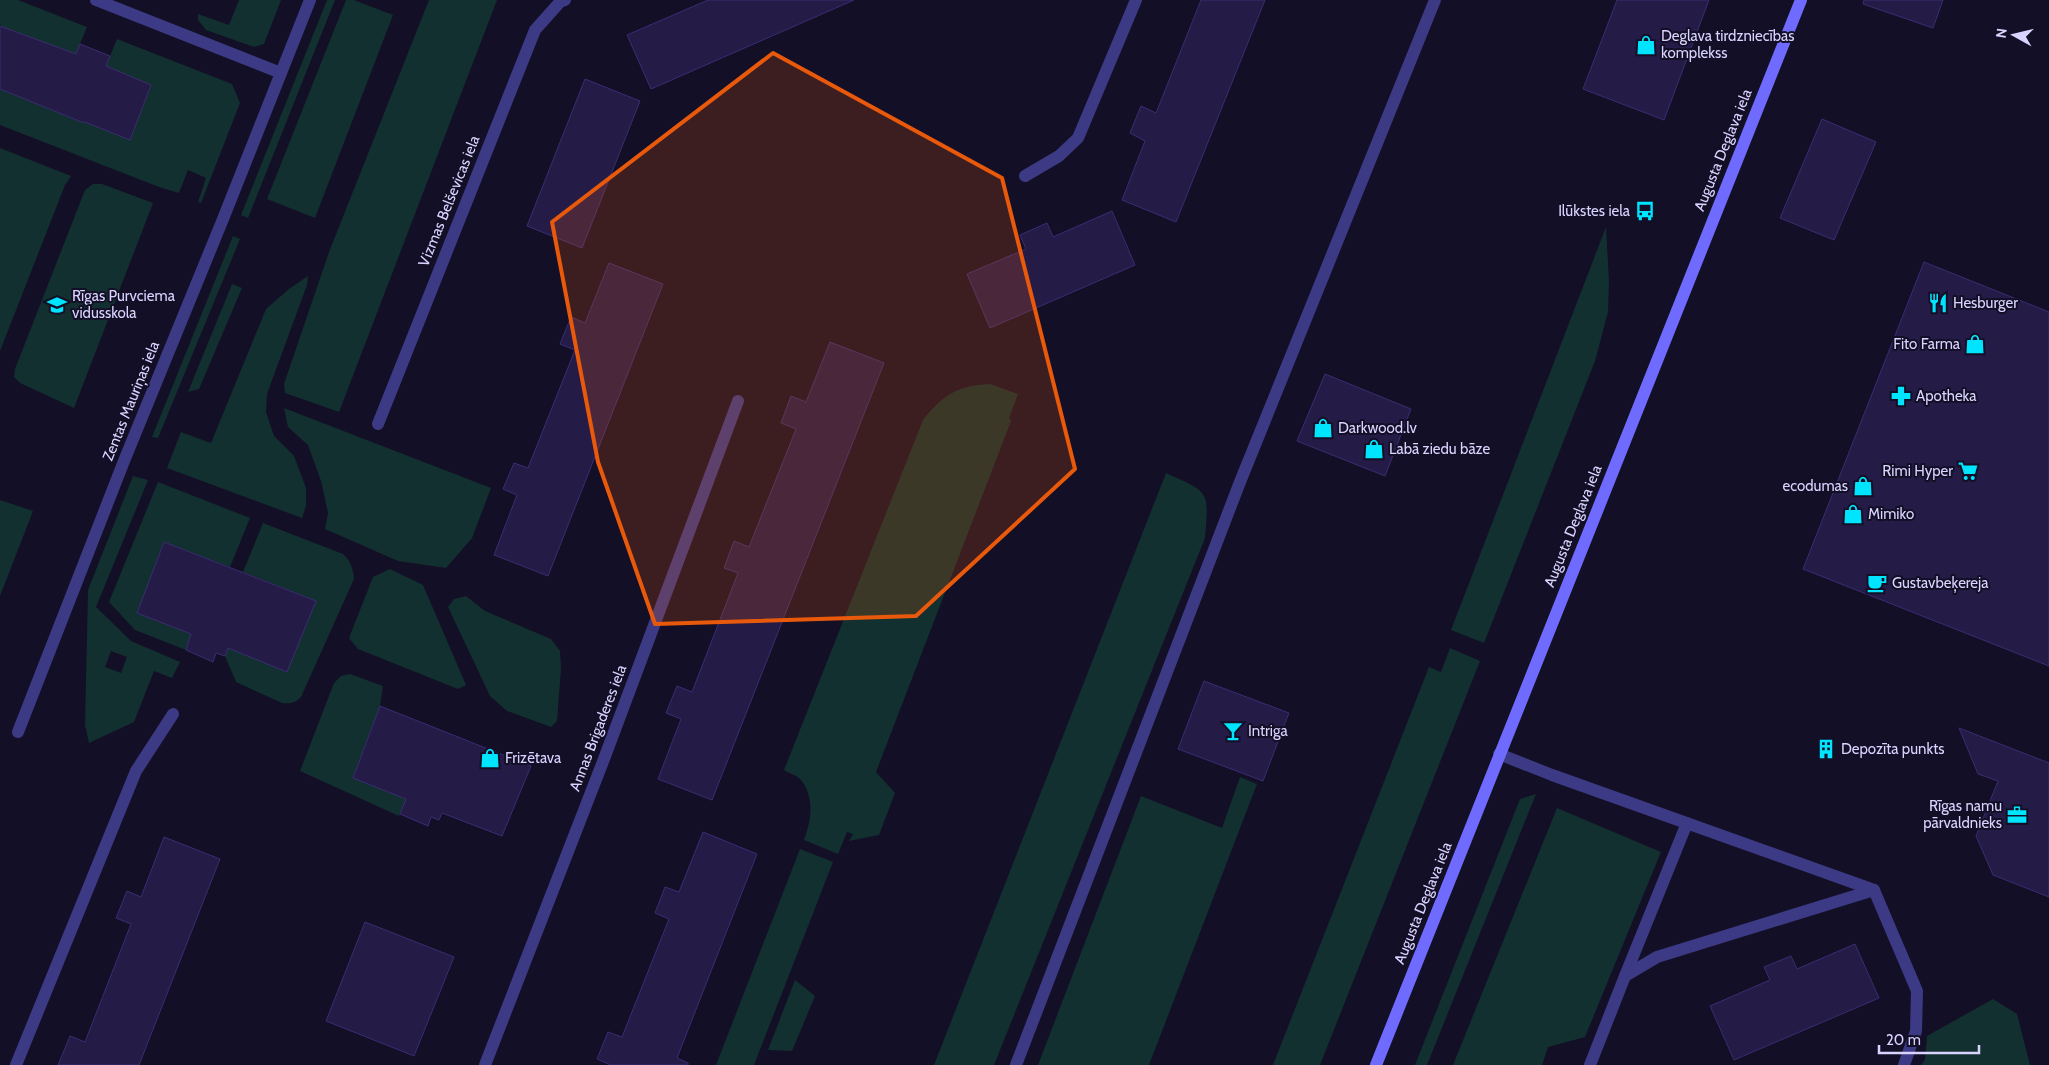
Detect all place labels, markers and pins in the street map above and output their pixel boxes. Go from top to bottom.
place label: Deglava tirdzniecības komplekss [1661,27,1794,62]
shop icon: Deglava tirdzniecības komplekss [1635,34,1657,56]
bus stop icon: Ilūkstes iela [1634,200,1656,222]
place label: Ilūkstes iela [1558,202,1631,220]
place label: Rīgas Purvciema vidusskola [72,287,176,322]
restaurant icon: Hesburger [1927,292,1949,314]
school or university icon: Rīgas Purvciema vidusskola [46,294,68,316]
place label: Hesburger [1953,294,2018,312]
shop icon: Fito Farma [1964,333,1986,355]
place label: Fito Farma [1893,335,1961,353]
pharmacy icon: Apotheka [1890,385,1912,407]
place label: Apotheka [1916,387,1977,405]
shop icon: Darkwood.lv [1312,417,1334,439]
place label: Darkwood.lv [1338,419,1418,437]
shop icon: Labā ziedu bāze [1363,438,1385,460]
place label: Labā ziedu bāze [1389,440,1491,458]
supermarket icon: Rimi Hyper [1957,460,1979,482]
place label: Rimi Hyper [1882,462,1953,480]
shop icon: ecodumas [1852,475,1874,497]
place label: ecodumas [1783,477,1848,495]
shop icon: Mimiko [1842,503,1864,525]
place label: Mimiko [1868,505,1914,523]
cafe icon: Gustavbeķereja [1866,572,1888,594]
place label: Gustavbeķereja [1892,574,1989,593]
bar icon: Intriga [1222,720,1244,742]
place label: Intriga [1248,722,1288,740]
building icon: Depozīta punkts [1815,738,1837,760]
place label: Depozīta punkts [1841,740,1944,758]
shop icon: Frizētava [479,747,501,769]
place label: Frizētava [505,749,562,767]
place label: Rīgas namu pārvaldnieks [1923,797,2002,832]
office icon: Rīgas namu pārvaldnieks [2006,804,2028,826]

